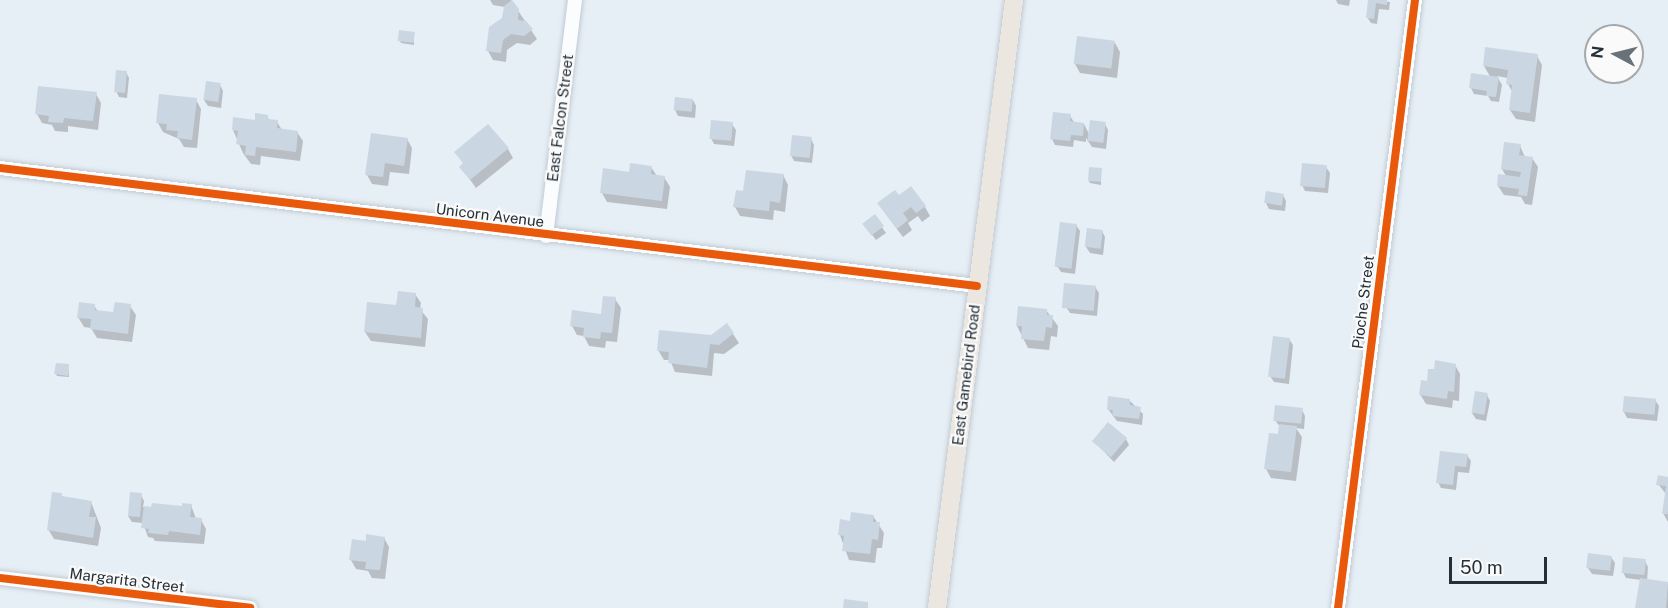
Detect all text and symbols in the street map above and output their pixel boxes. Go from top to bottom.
north arrow [1584,24,1644,84]
text: N [1587,45,1608,59]
street label: East Falcon Street [543,53,577,183]
street label: Unicorn Avenue [435,199,545,231]
street label: Pioche Street [1348,254,1378,350]
street label: East Gamebird Road [948,304,984,446]
scale bar [1452,545,1550,583]
text: 50 m [1460,557,1503,578]
street label: Margarita Street [68,564,186,596]

